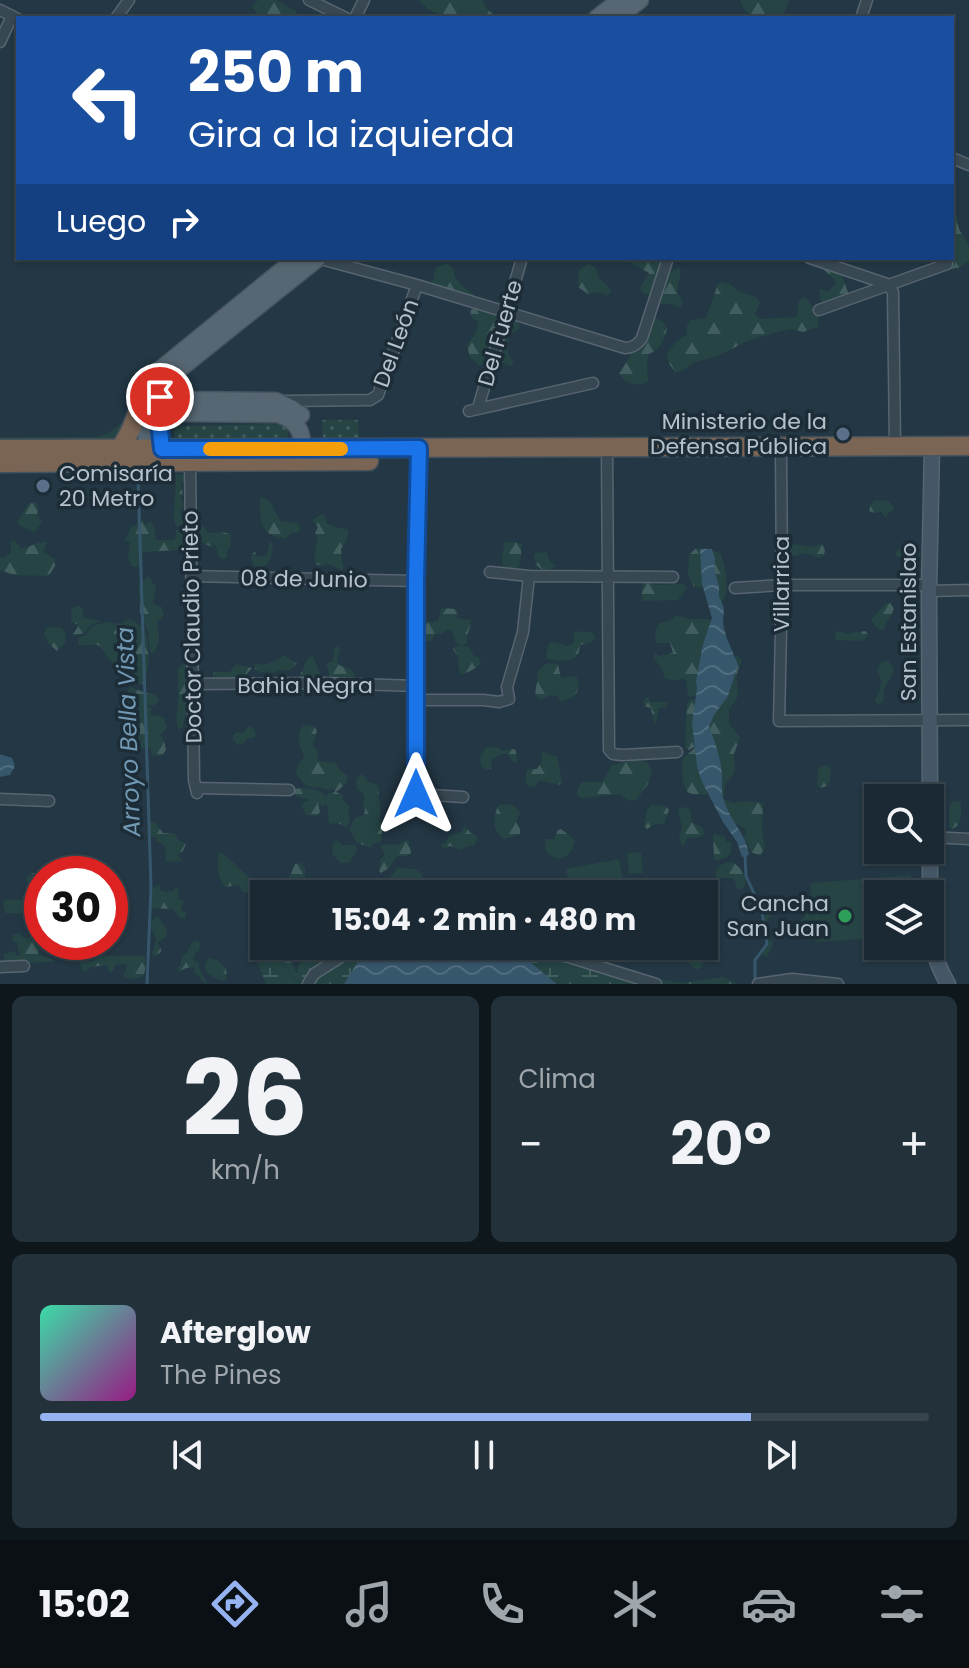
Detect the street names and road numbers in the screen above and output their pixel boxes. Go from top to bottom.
street label: Del Fuerte [470,276,530,390]
street label: Del León [366,295,426,391]
street label: Doctor Claudio Prieto [174,510,210,744]
street label: Villarrica [766,536,797,632]
street label: San Estanislao [893,543,924,701]
street label: 08 de Junio [240,562,368,596]
street label: Bahia Negra [237,670,373,701]

